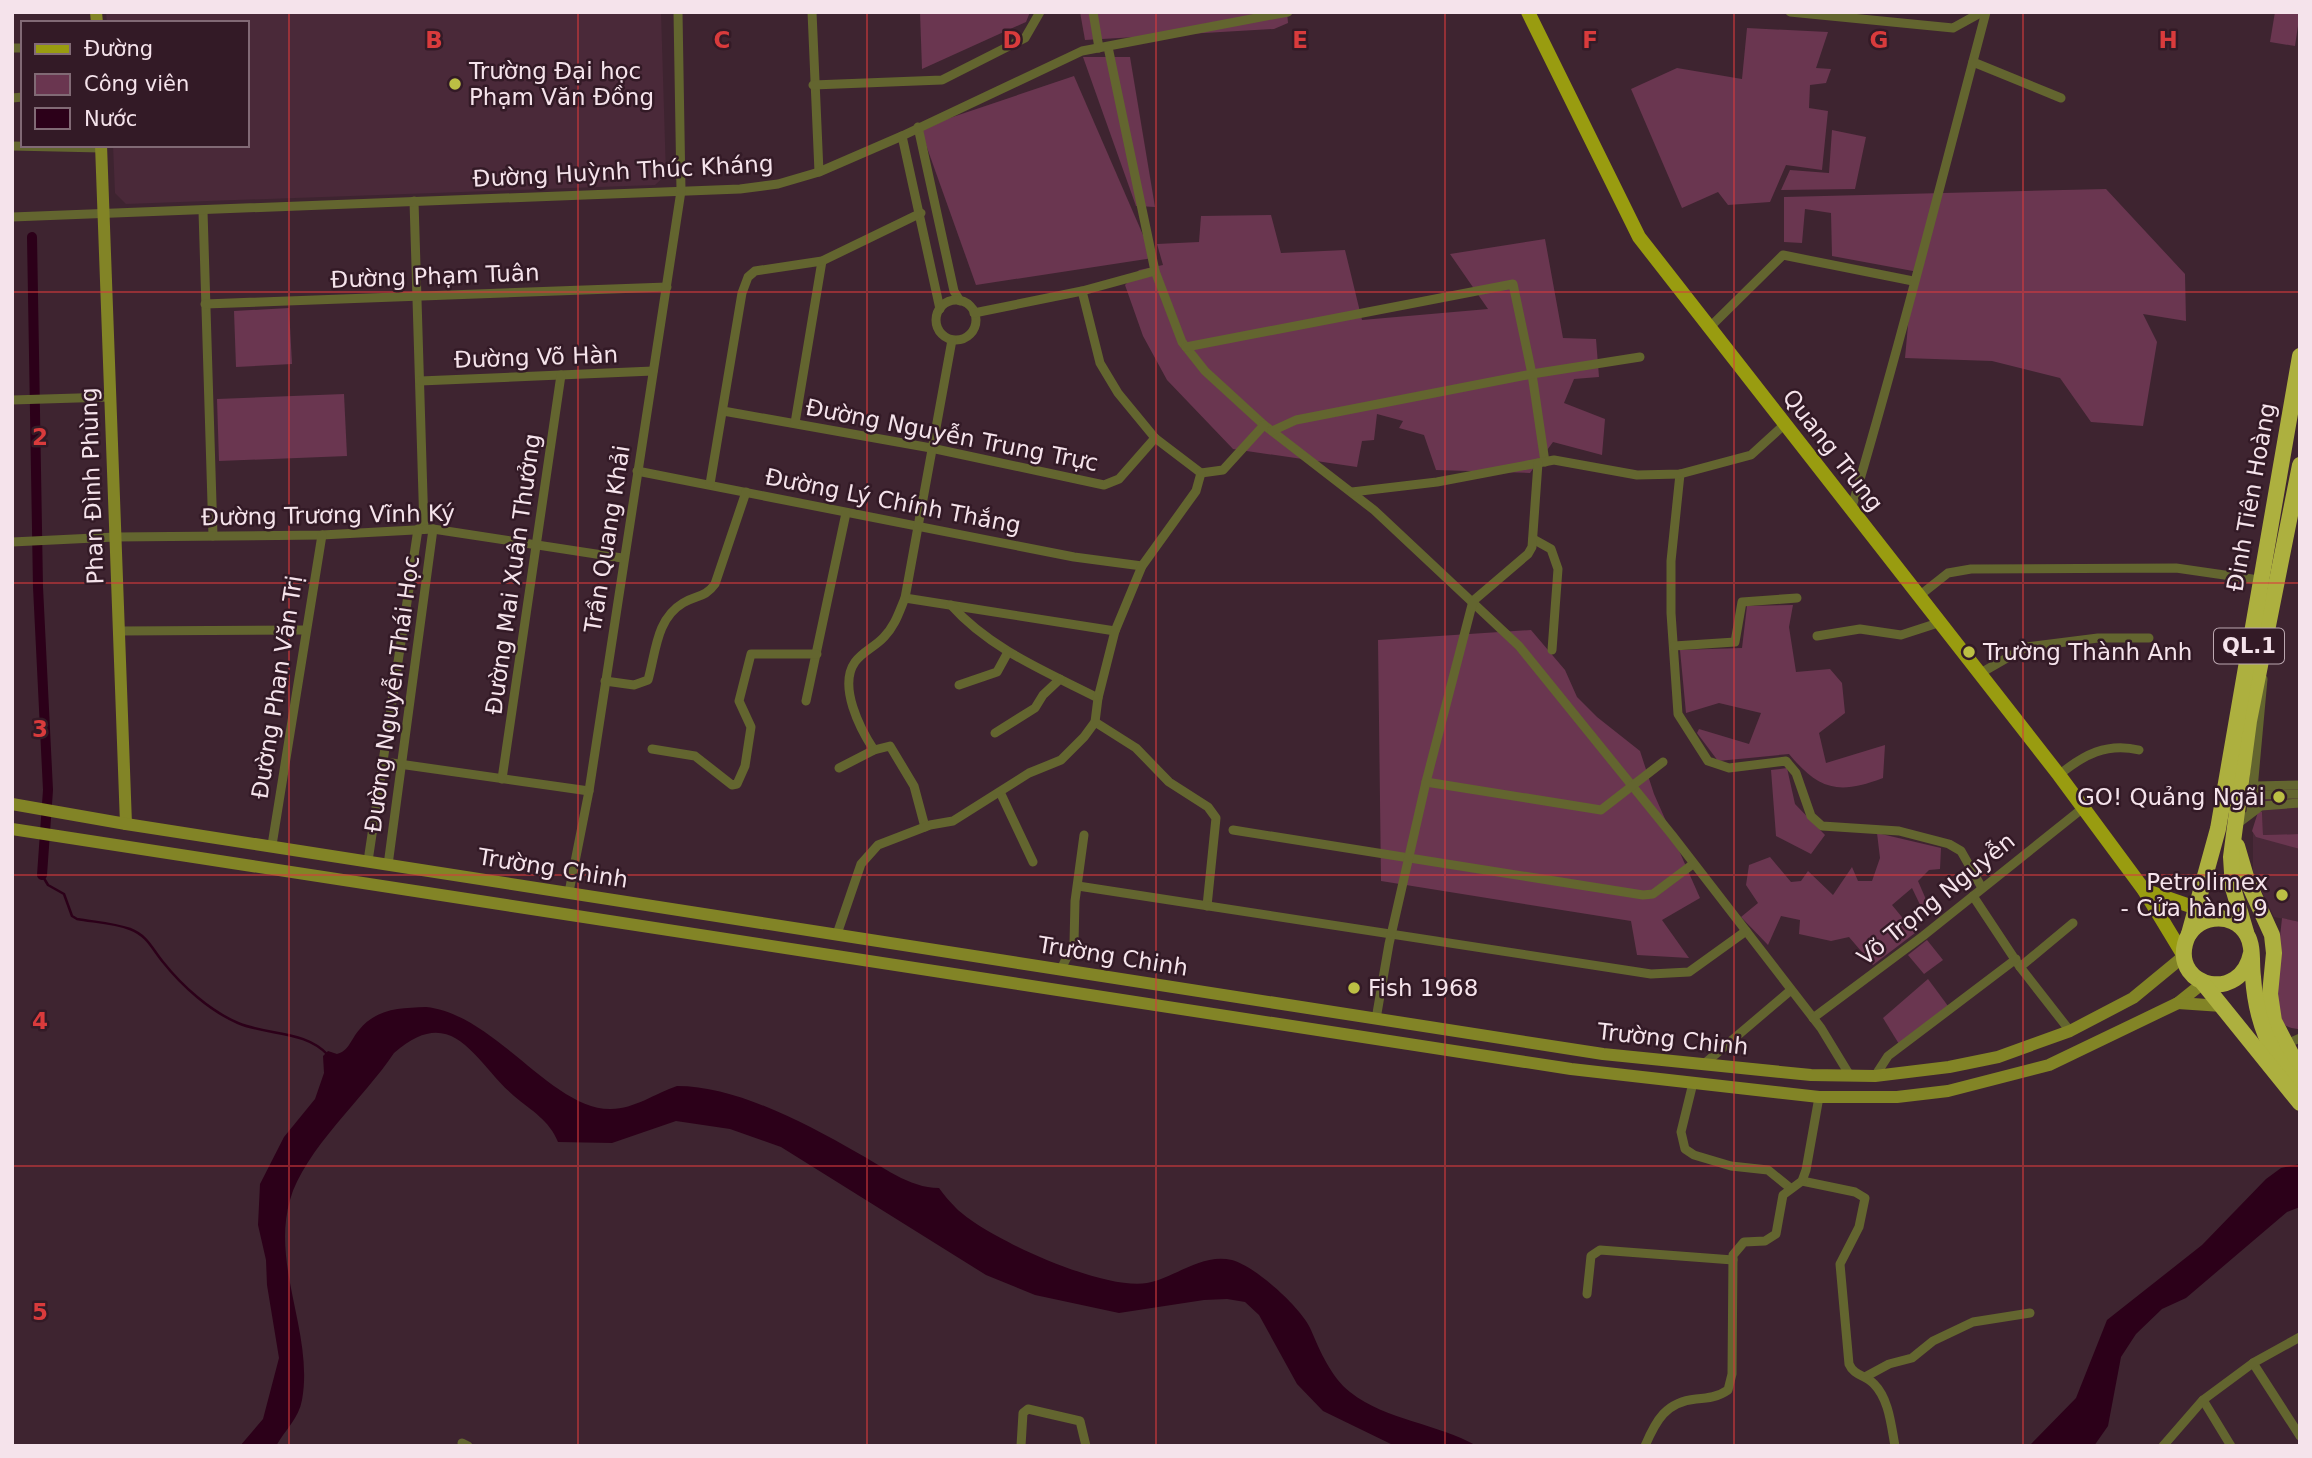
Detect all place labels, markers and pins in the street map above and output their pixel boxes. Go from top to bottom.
place label: Trường Đại học Phạm Văn Đồng [468,58,654,110]
marker: Trường Đại học Phạm Văn Đồng [447,76,463,92]
place label: Trường Thành Anh [1982,639,2192,665]
marker: Trường Thành Anh [1961,644,1977,660]
place label: GO! Quảng Ngãi [2077,784,2265,810]
marker: GO! Quảng Ngãi [2271,789,2287,805]
place label: Petrolimex - Cửa hàng 9 [2121,869,2268,921]
marker: Petrolimex - Cửa hàng 9 [2274,887,2290,903]
place label: Fish 1968 [1368,975,1478,1001]
marker: Fish 1968 [1346,980,1362,996]

